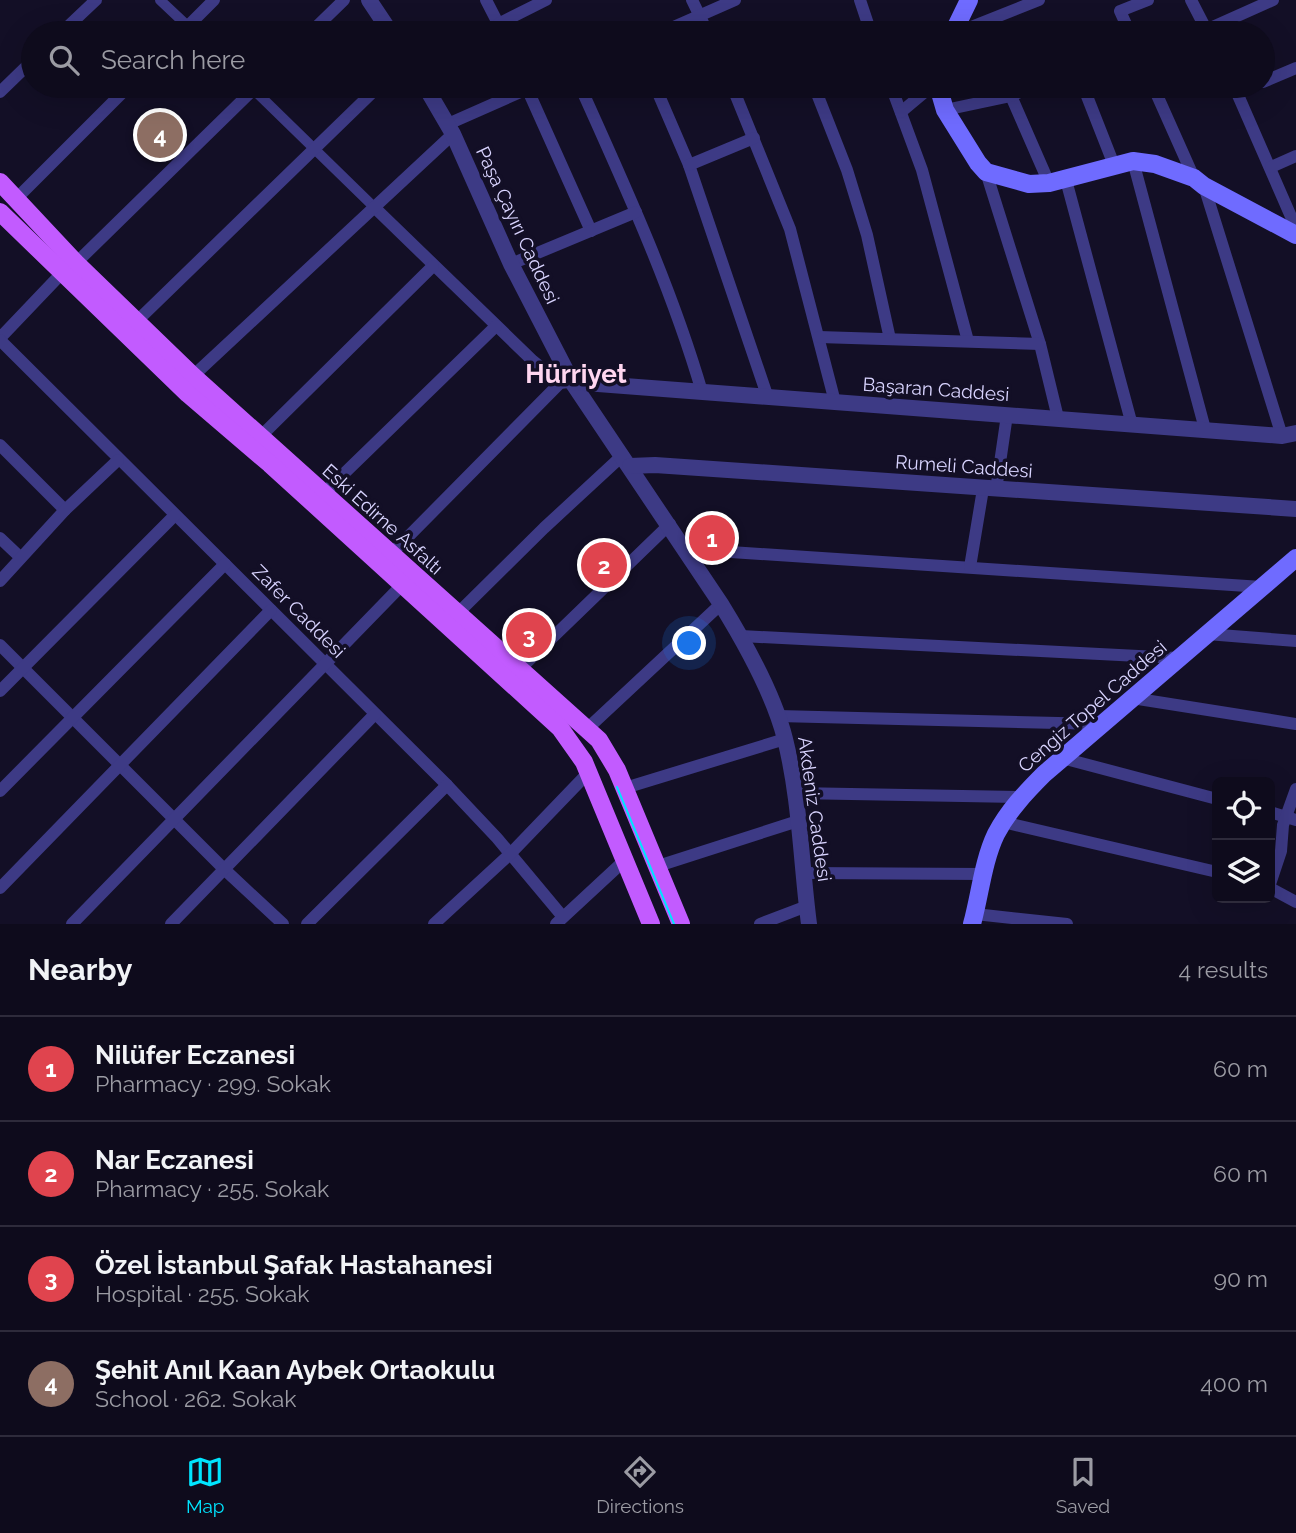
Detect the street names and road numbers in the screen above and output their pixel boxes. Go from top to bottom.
street label: Paşa Çayırı Caddesi [472,143,564,307]
street label: Başaran Caddesi [862,373,1010,405]
street label: Rumeli Caddesi [894,450,1034,482]
street label: Eski Edirne Asfaltı [318,459,448,579]
street label: Zafer Caddesi [248,560,350,662]
street label: Cengiz Topel Caddesi [1013,636,1171,776]
street label: Akdeniz Caddesi [794,735,836,883]

